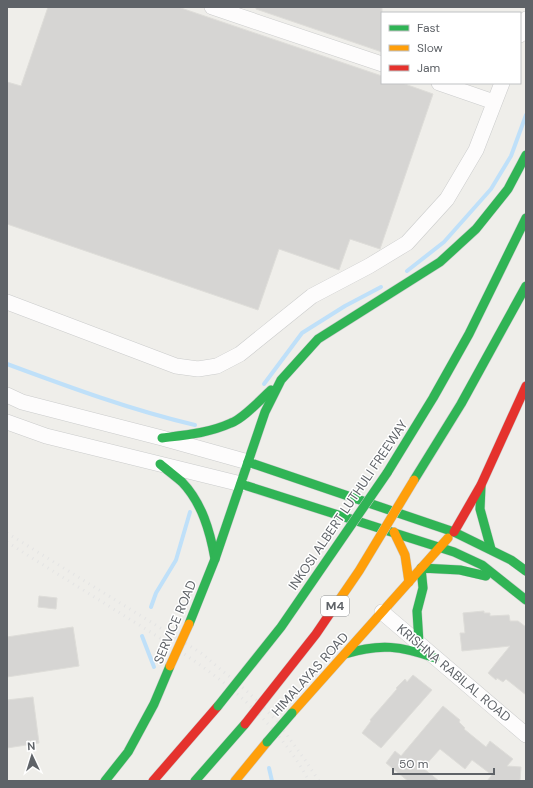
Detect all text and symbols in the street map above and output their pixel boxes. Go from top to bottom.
legend [381,12,521,84]
text: Fast [417,20,440,36]
text: Slow [417,40,443,56]
text: Jam [417,60,440,76]
street label: INKOSI ALBERT LUTHULI FREEWAY [285,416,412,593]
street label: SERVICE ROAD [150,578,200,666]
road number: M4 [321,596,349,616]
street label: KRISHNA RABILAL ROAD [394,620,514,726]
street label: HIMALAYAS ROAD [268,629,352,719]
north arrow [12,736,52,776]
text: N [27,739,36,753]
scale bar [393,750,494,776]
text: 50 m [399,756,428,772]

